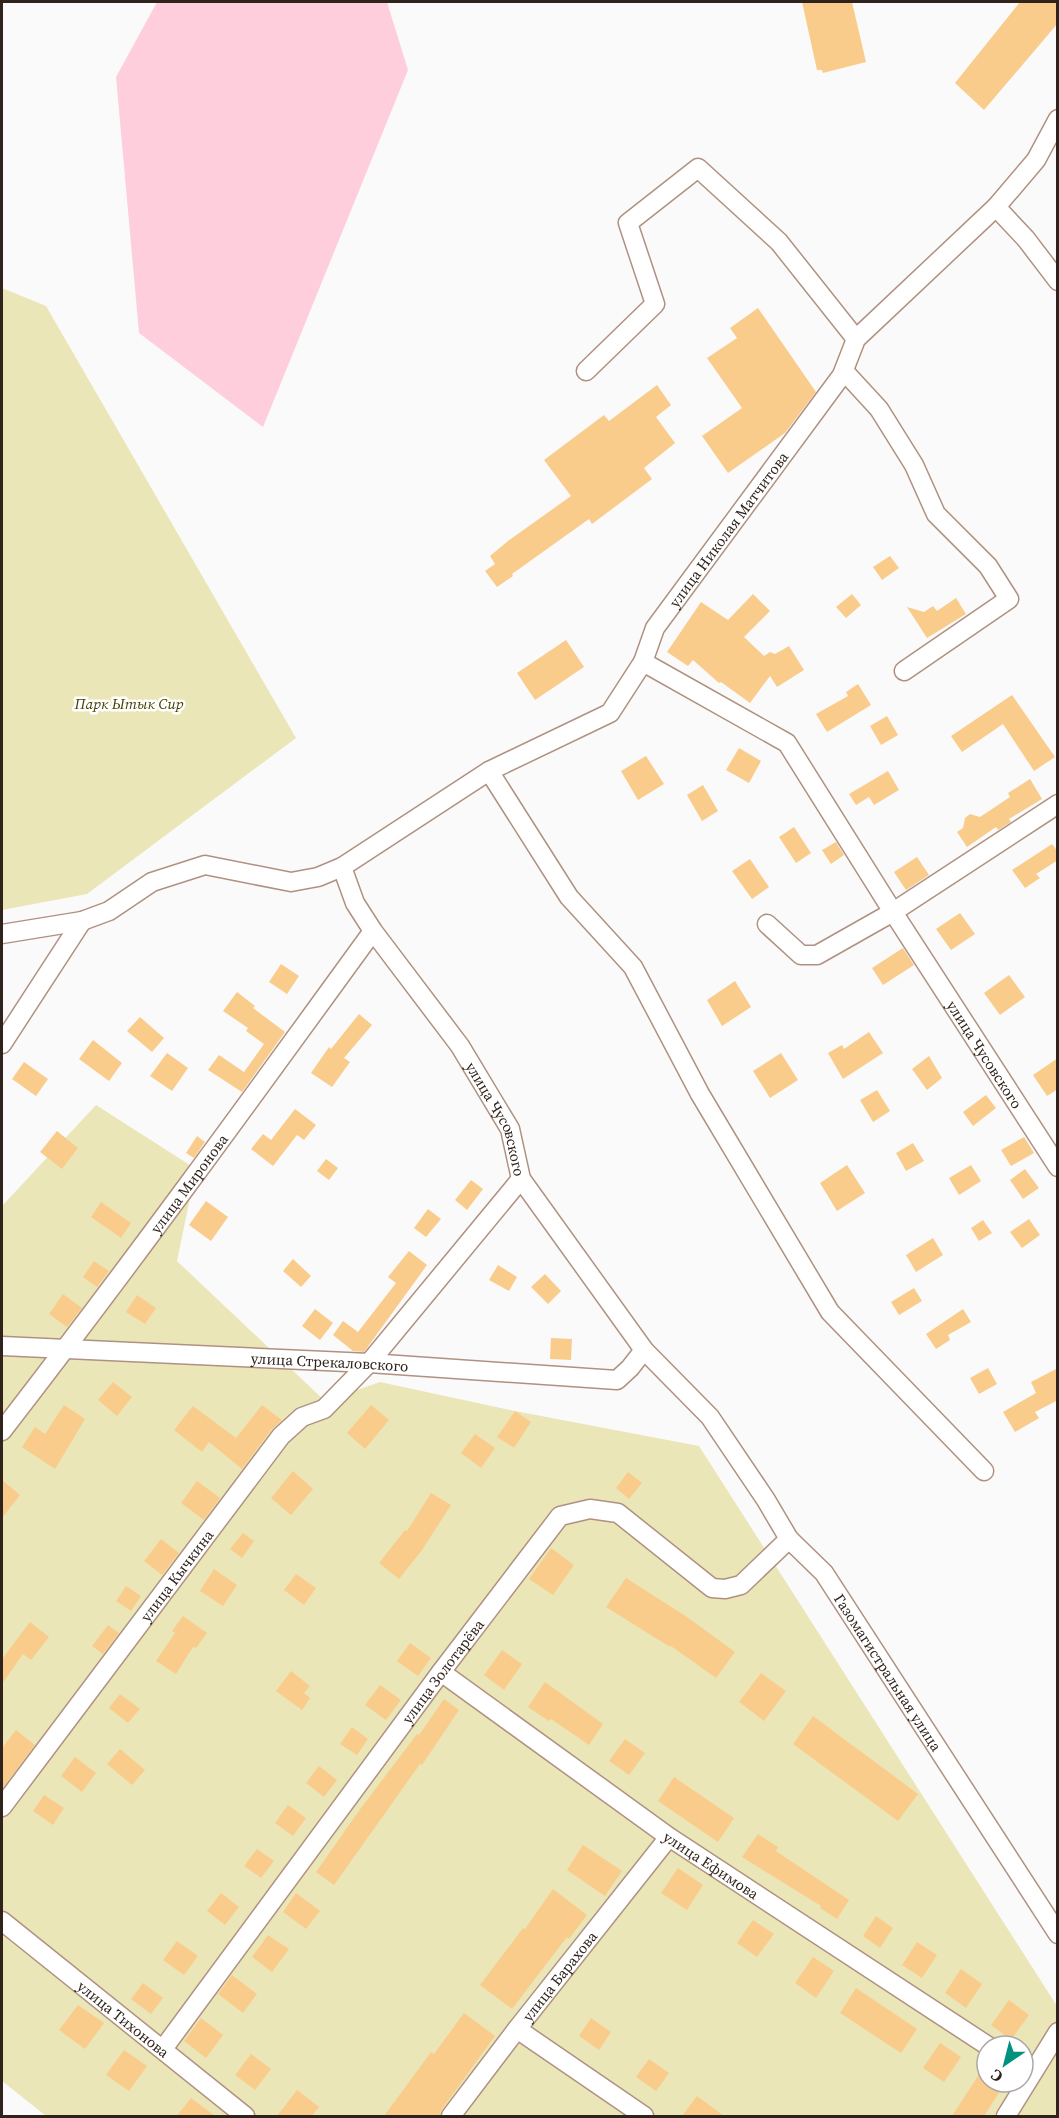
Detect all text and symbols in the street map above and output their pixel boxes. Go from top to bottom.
street label: улица Николая Матчитова [663,447,793,611]
park label: Парк Ытык Сир [74,693,184,714]
street label: улица Чусовского [942,996,1028,1112]
street label: улица Чусовского [461,1057,531,1178]
street label: улица Миронова [145,1129,233,1238]
street label: улица Стрекаловского [250,1347,409,1376]
street label: улица Кычкина [135,1525,218,1626]
street label: Газомагистральная улица [830,1589,947,1755]
street label: улица Золотарёва [396,1614,489,1728]
street label: улица Ефимова [659,1826,763,1904]
street label: улица Барахова [517,1926,602,2025]
street label: улица Тихонова [73,1975,174,2062]
north arrow [975,2034,1035,2094]
text: С [986,2064,1007,2088]

